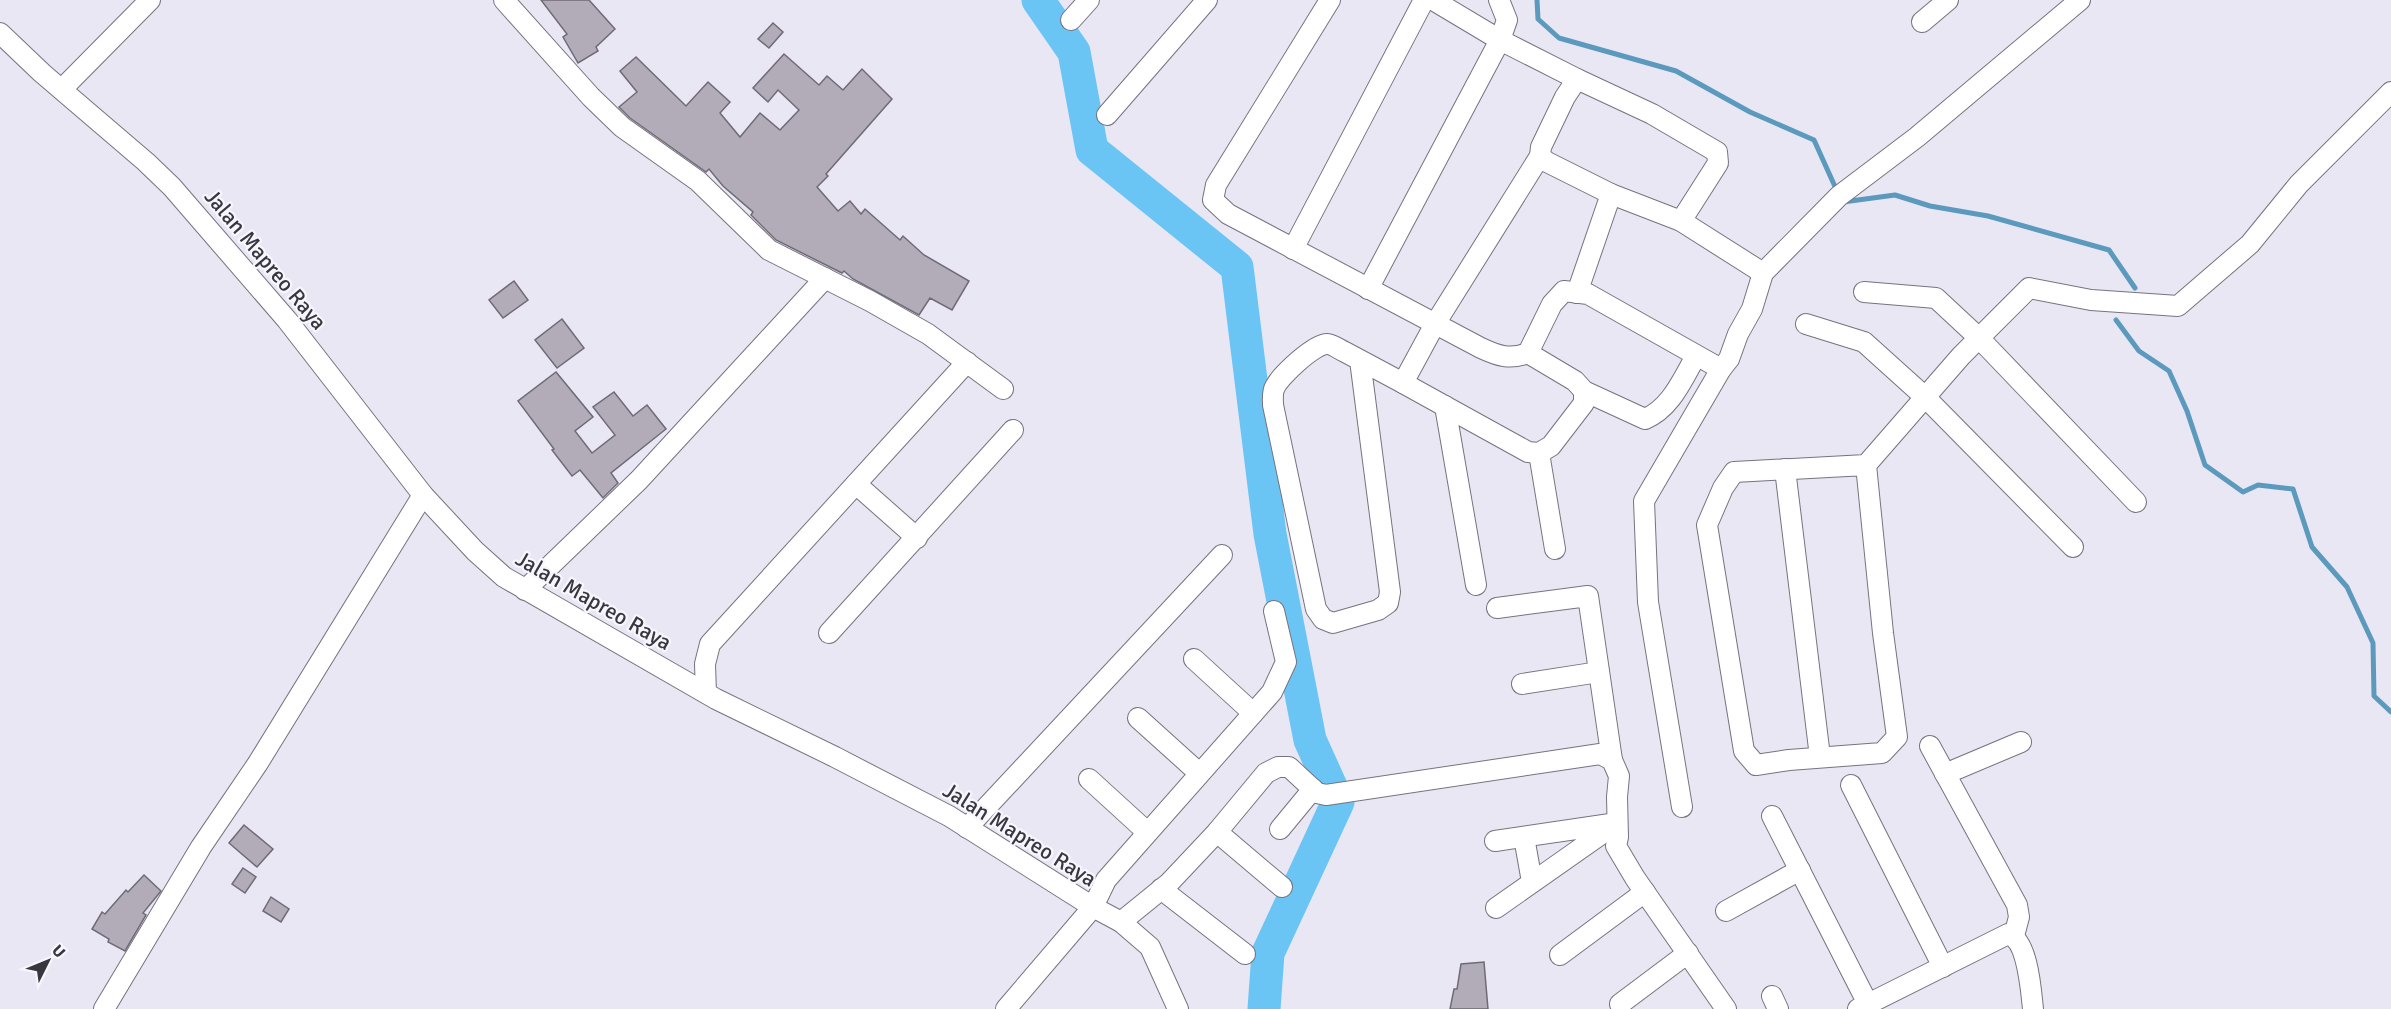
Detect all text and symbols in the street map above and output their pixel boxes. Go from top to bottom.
street label: Jalan Mapreo Raya [199,183,332,335]
street label: Jalan Mapreo Raya [511,545,677,656]
street label: Jalan Mapreo Raya [938,776,1101,892]
north arrow [18,931,78,991]
text: U [47,941,69,962]

